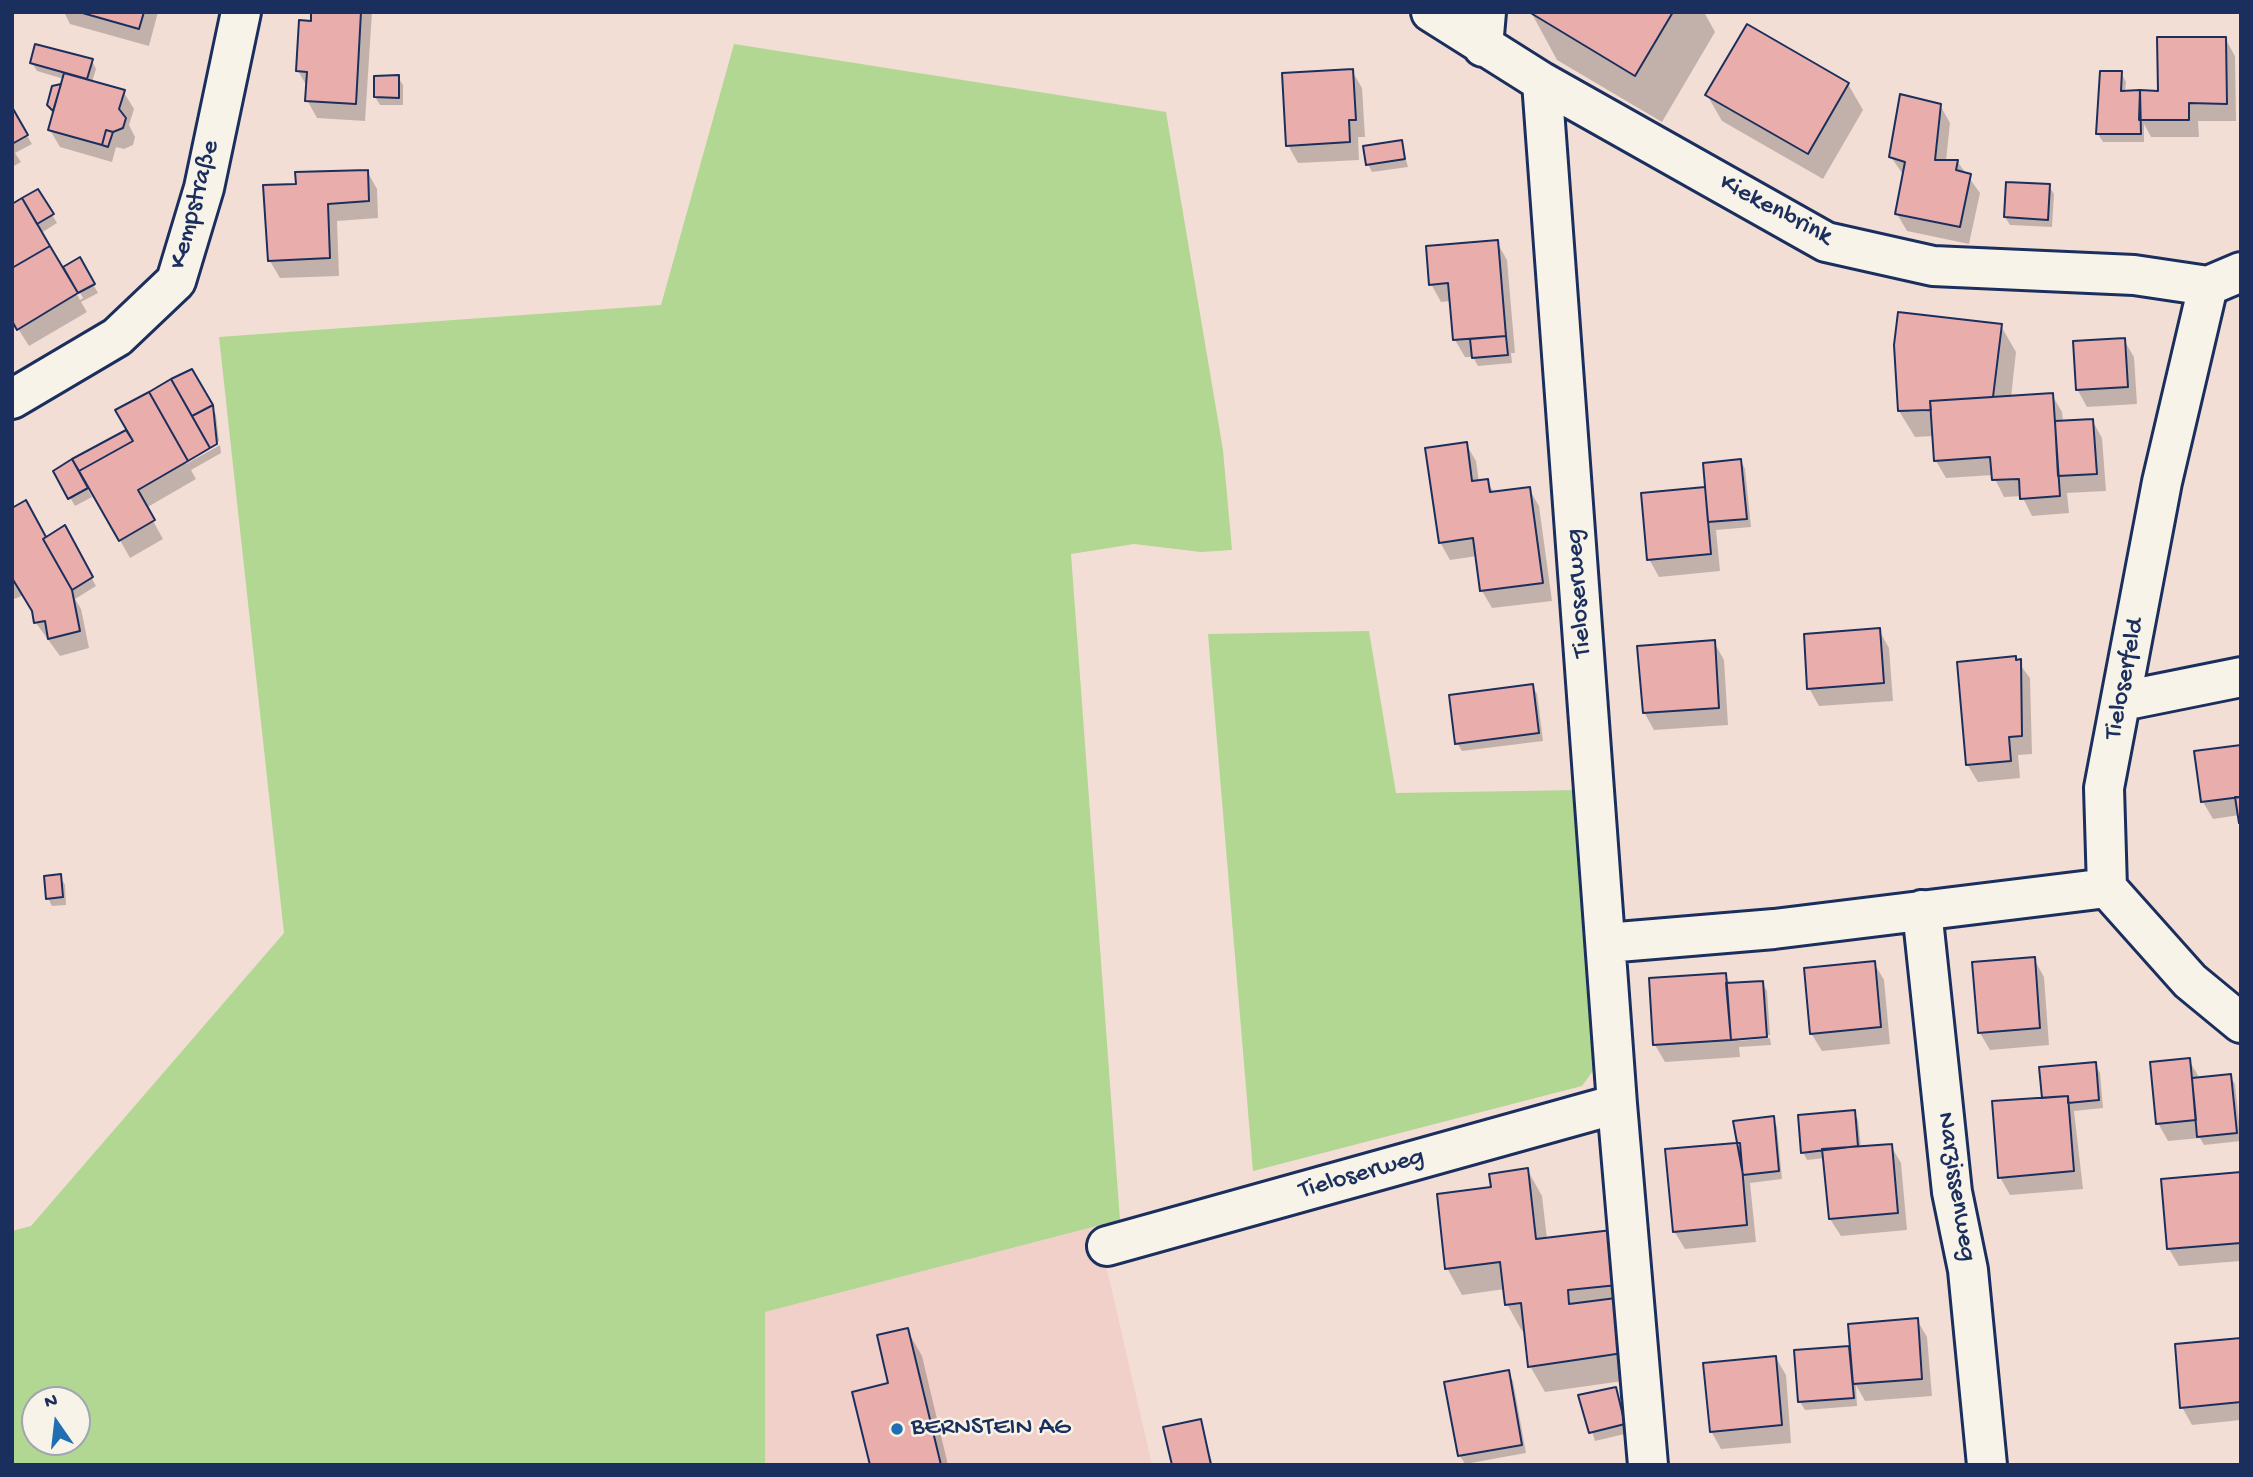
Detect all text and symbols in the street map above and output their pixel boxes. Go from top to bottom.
street label: Kempstraße [164,137,228,273]
street label: Kiekenbrink [1713,168,1837,254]
street label: Tieloserweg [1560,528,1600,658]
street label: Tieloserfeld [2099,616,2153,742]
street label: Narzissenweg [1928,1110,1982,1264]
street label: Tieloserweg [1296,1142,1428,1208]
north arrow [21,1386,91,1456]
text: N [42,1389,60,1415]
place label: BERNSTEIN AG [911,1413,1070,1445]
marker: BERNSTEIN AG [889,1421,905,1437]

